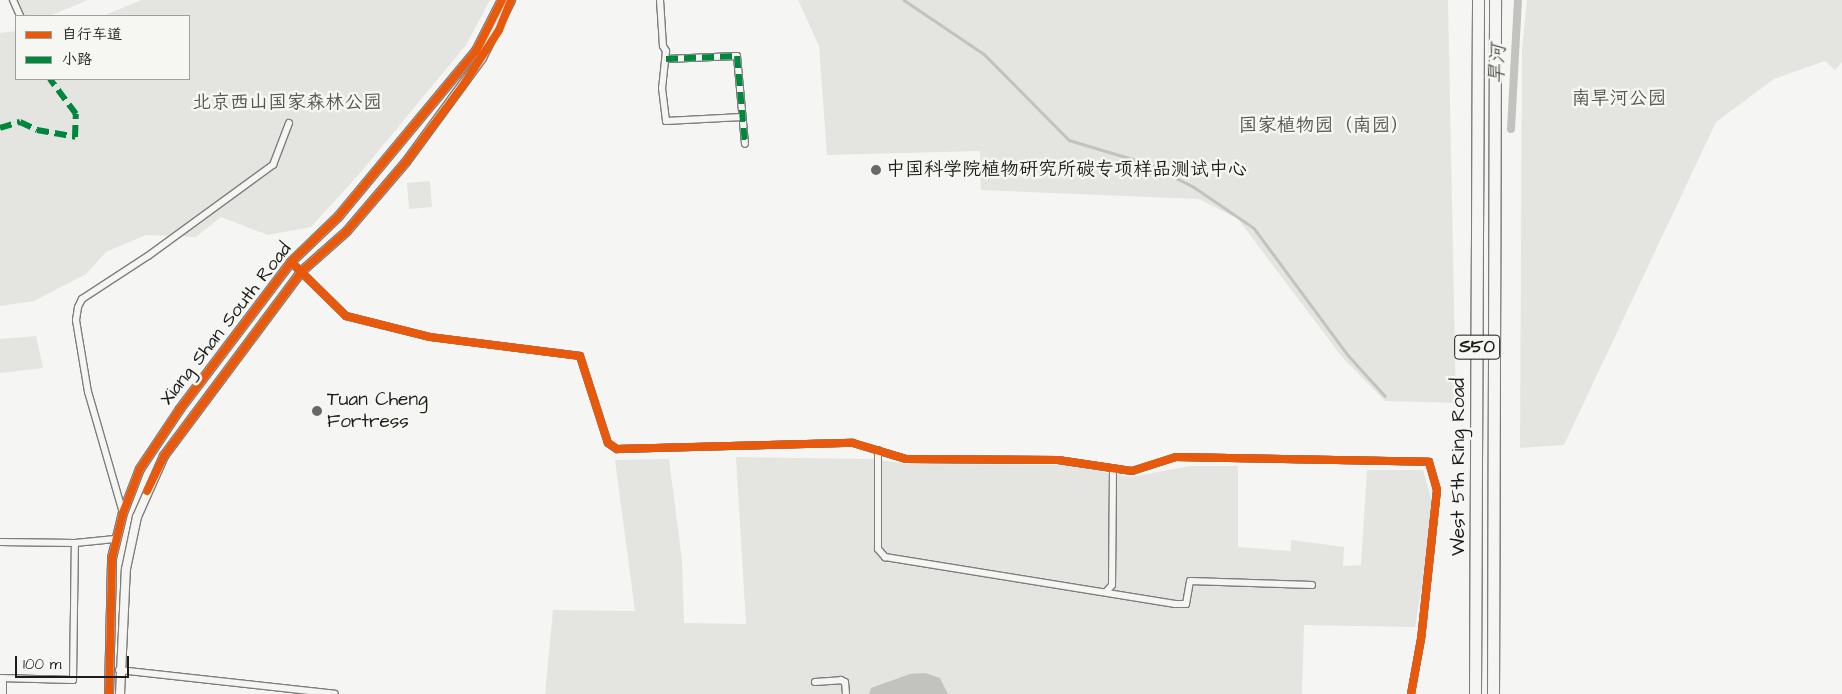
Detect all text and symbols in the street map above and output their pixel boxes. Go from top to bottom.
legend [15,15,190,80]
text: 自行车道 [62,24,122,45]
water label: 旱河 [1485,43,1511,85]
text: 小路 [62,49,92,70]
park label: 南旱河公园 [1572,88,1666,110]
park label: 北京西山国家森林公园 [192,92,382,114]
park label: 国家植物园（南园） [1239,115,1409,137]
place label: 中国科学院植物研究所碳专项样品测试中心 [886,159,1247,181]
marker: 中国科学院植物研究所碳专项样品测试中心 [870,164,882,176]
street label: Xiang Shan South Road [155,238,297,410]
road number: S50 [1453,332,1501,362]
street label: West 5th Ring Road [1448,378,1470,556]
place label: Tuan Cheng Fortress [327,389,428,433]
marker: Tuan Cheng Fortress [311,405,323,417]
scale bar [18,646,131,678]
text: 100 m [23,654,62,675]

